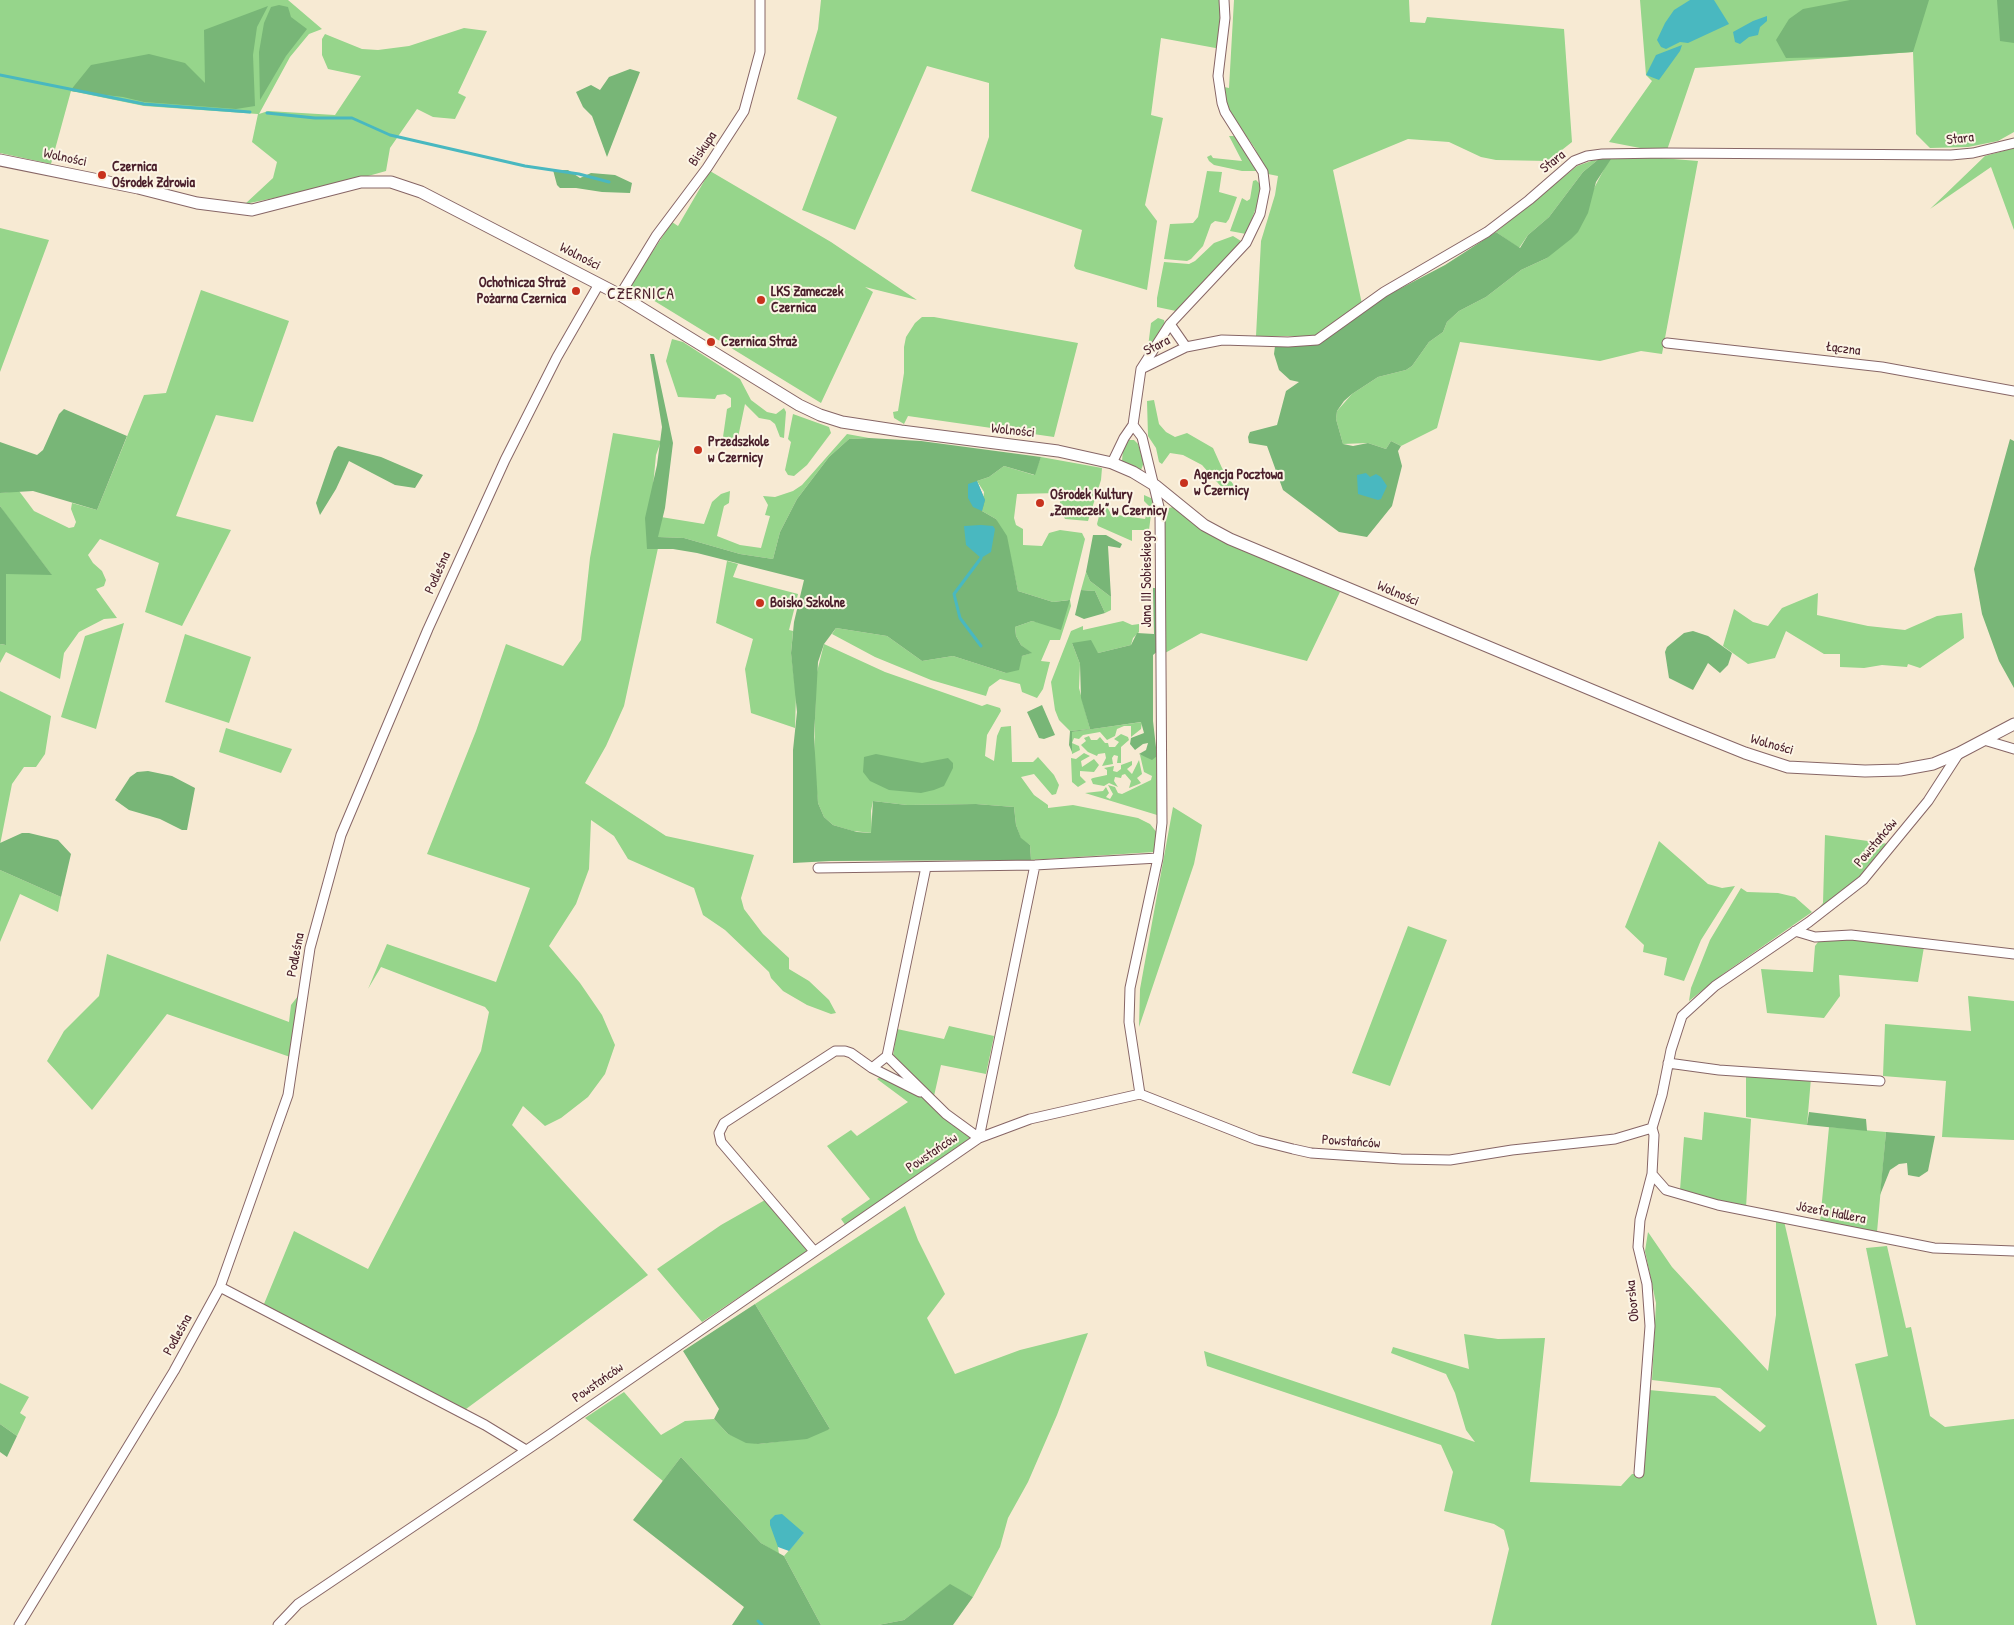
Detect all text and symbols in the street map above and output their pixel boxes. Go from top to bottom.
street label: Biskupa [685,128,721,170]
street label: Stara [1945,129,1975,149]
street label: Wolności [42,145,88,171]
street label: Stara [1537,147,1569,177]
place label: Czernica Ośrodek Zdrowia [112,159,195,192]
marker: Czernica Ośrodek Zdrowia [96,169,108,181]
street label: Wolności [557,240,603,274]
place label: Ochotnicza Straż Pożarna Czernica [477,275,566,308]
place label: LKS Zameczek Czernica [771,284,844,316]
marker: Ochotnicza Straż Pożarna Czernica [570,285,582,297]
district label: CZERNICA [606,285,676,305]
marker: LKS Zameczek Czernica [755,294,767,306]
street label: Stara [1141,332,1173,360]
place label: Czernica Straż [721,334,797,350]
marker: Czernica Straż [705,336,717,348]
street label: Łączna [1825,339,1861,359]
street label: Wolności [990,420,1036,442]
place label: Przedszkole w Czernicy [708,434,769,467]
marker: Przedszkole w Czernicy [692,444,704,456]
place label: Agencja Pocztowa w Czernicy [1194,467,1283,500]
marker: Agencja Pocztowa w Czernicy [1178,477,1190,489]
place label: Ośrodek Kultury „Zameczek” w Czernicy [1050,487,1167,520]
marker: Ośrodek Kultury „Zameczek” w Czernicy [1034,497,1046,509]
street label: Jana III Sobieskiego [1139,530,1155,628]
street label: Podleśna [421,549,455,597]
street label: Wolności [1375,578,1421,610]
place label: Boisko Szkolne [770,595,845,611]
marker: Boisko Szkolne [754,597,766,609]
street label: Wolności [1749,731,1795,759]
street label: Powstańców [1851,815,1901,871]
street label: Podleśna [284,932,308,978]
street label: Powstańców [903,1130,961,1176]
street label: Powstańców [1321,1132,1381,1152]
street label: Józefa Hallera [1795,1198,1867,1228]
street label: Oborska [1622,1280,1644,1322]
street label: Podleśna [160,1312,196,1358]
street label: Powstańców [569,1359,627,1407]

